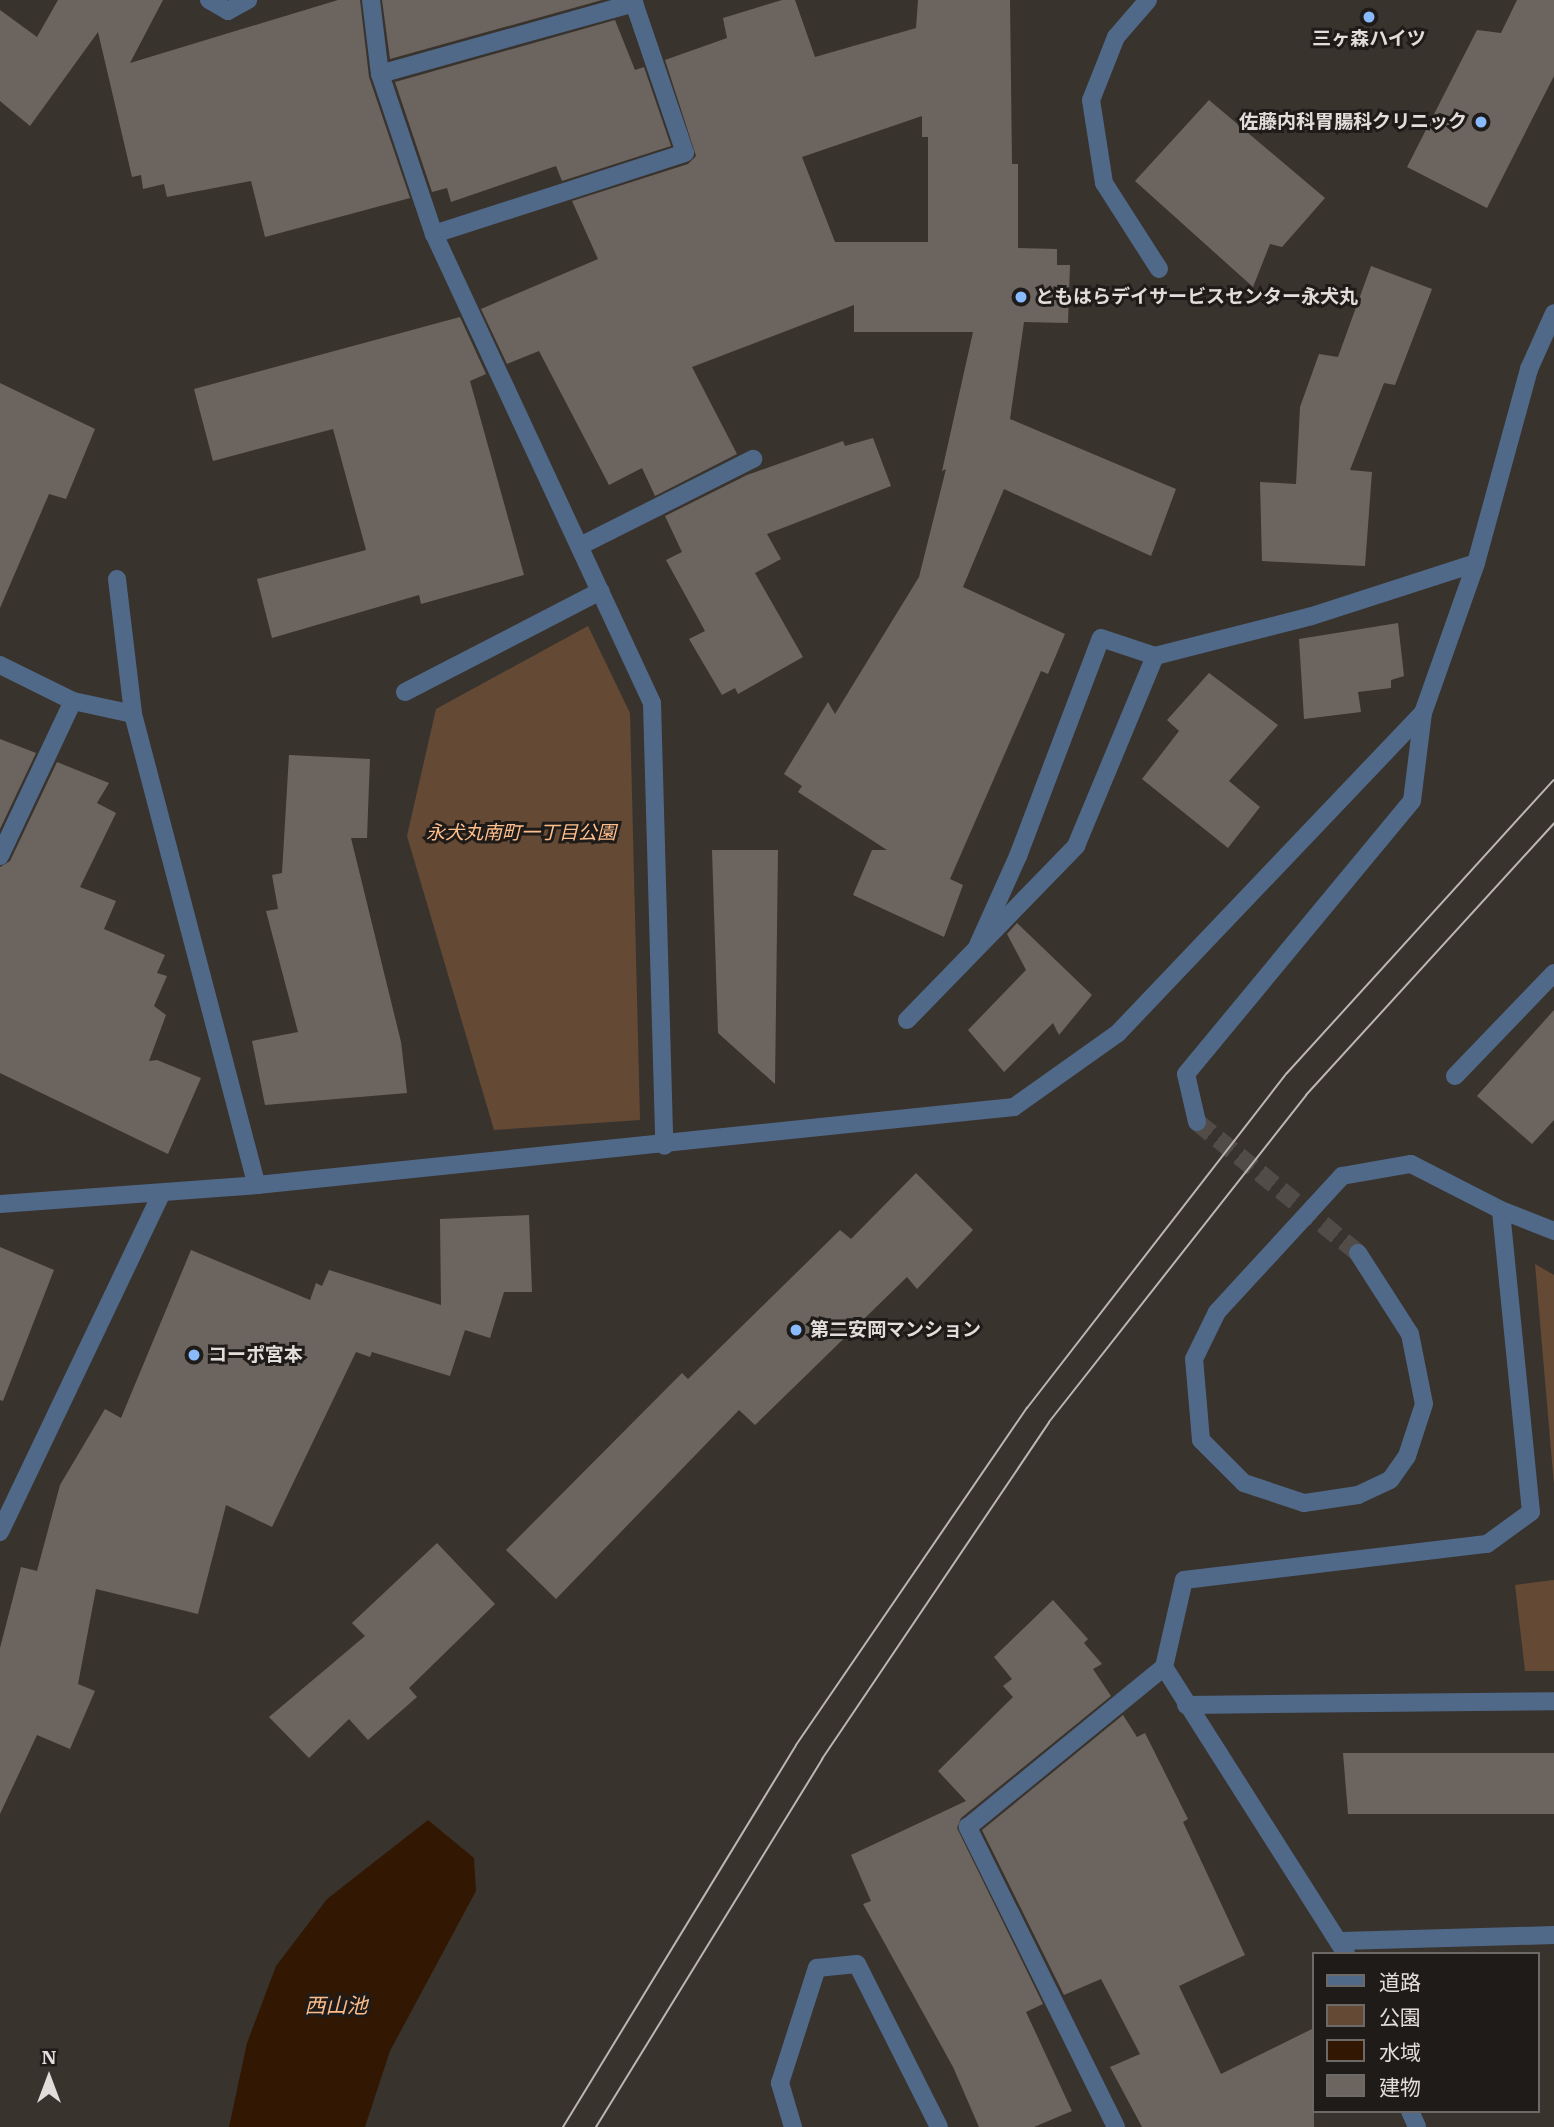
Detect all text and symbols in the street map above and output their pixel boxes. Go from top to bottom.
marker: 三ヶ森ハイツ [1361,9,1377,25]
place label: 三ヶ森ハイツ [1312,28,1426,50]
place label: 佐藤内科胃腸科クリニック [1239,111,1467,133]
marker: 佐藤内科胃腸科クリニック [1473,114,1489,130]
place label: ともはらデイサービスセンター永犬丸 [1035,286,1358,308]
marker: ともはらデイサービスセンター永犬丸 [1013,289,1029,305]
park label: 永犬丸南町一丁目公園 [426,822,616,844]
place label: 第二安岡マンション [810,1319,981,1341]
marker: 第二安岡マンション [788,1322,804,1338]
place label: コーポ宮本 [208,1344,303,1366]
marker: コーポ宮本 [186,1347,202,1363]
legend [1312,1952,1540,2113]
text: 道路 [1379,1968,1421,1996]
water label: 西山池 [305,1992,367,2018]
text: 公園 [1379,2003,1421,2031]
text: 水域 [1379,2038,1421,2066]
north arrow [14,2043,84,2113]
text: N [41,2045,57,2069]
text: 建物 [1379,2073,1421,2101]

